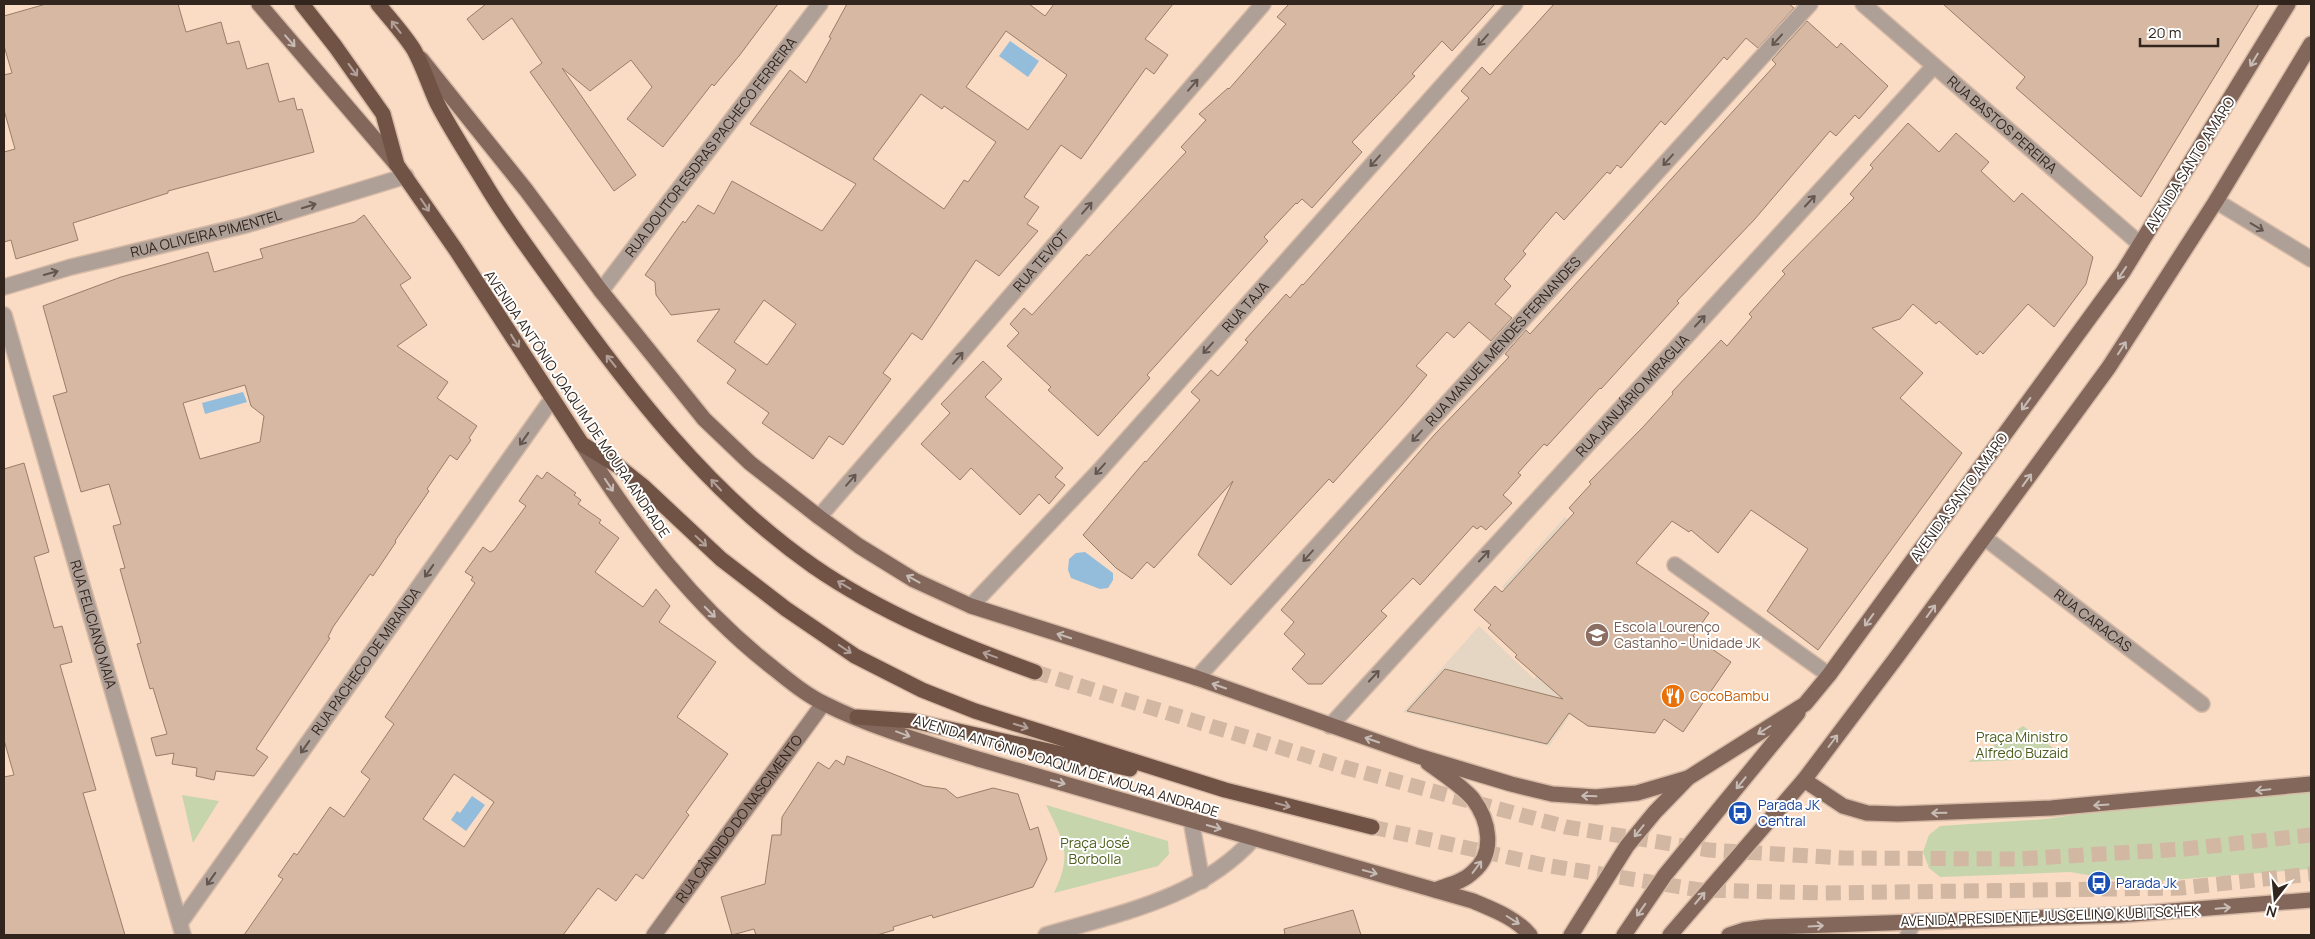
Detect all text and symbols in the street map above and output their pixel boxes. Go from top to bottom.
scale bar [2140,15,2218,47]
one-way arrow [391,20,401,34]
text: 20 m [2148,22,2181,43]
street label: RUA DOUTOR ESDRAS PACHECO FERREIRA [620,33,801,261]
one-way arrow [1771,33,1783,46]
one-way arrow [285,34,296,47]
one-way arrow [1477,34,1489,47]
one-way arrow [2248,53,2258,67]
one-way arrow [347,63,358,76]
street label: RUA BASTOS PEREIRA [1943,71,2062,177]
one-way arrow [1187,79,1199,92]
street label: AVENIDA SANTO AMARO [2141,93,2239,234]
one-way arrow [1662,154,1673,167]
one-way arrow [1369,155,1381,168]
one-way arrow [1804,194,1816,207]
one-way arrow [420,198,430,212]
one-way arrow [301,201,317,210]
one-way arrow [1081,202,1092,215]
street label: RUA OLIVEIRA PIMENTEL [128,205,284,261]
one-way arrow [2250,222,2264,232]
street label: RUA TEVIOT [1008,225,1073,295]
street label: RUA MANUEL MENDES FERNANDES [1421,252,1585,430]
street label: AVENIDA ANTÔNIO JOAQUIM DE MOURA ANDRADE [480,266,674,541]
one-way arrow [2117,266,2127,280]
one-way arrow [42,267,58,277]
street label: RUA TAJA [1217,277,1273,336]
one-way arrow [1694,314,1706,327]
street label: RUA JANUÁRIO MIRAGLIA [1571,330,1693,460]
one-way arrow [510,333,520,347]
one-way arrow [1202,341,1214,354]
one-way arrow [2117,341,2127,355]
one-way arrow [952,351,963,364]
one-way arrow [606,354,616,368]
one-way arrow [2021,397,2032,410]
one-way arrow [1411,429,1423,442]
street label: AVENIDA SANTO AMARO [1905,429,2012,565]
one-way arrow [518,432,529,445]
one-way arrow [1094,462,1106,475]
one-way arrow [2022,473,2032,487]
one-way arrow [845,474,857,487]
one-way arrow [603,478,614,492]
one-way arrow [710,478,722,491]
one-way arrow [695,535,708,547]
one-way arrow [1302,550,1314,563]
one-way arrow [1478,550,1489,563]
street label: RUA FELICIANO MAIA [66,558,121,691]
one-way arrow [424,564,434,578]
one-way arrow [905,574,920,584]
one-way arrow [837,579,851,589]
street label: RUA PACHECO DE MIRANDA [306,583,424,739]
street label: RUA CARACAS [2051,584,2136,656]
one-way arrow [1926,604,1936,618]
one-way arrow [704,605,716,618]
one-way arrow [1864,613,1874,627]
place label: Escola Lourenço Castanho - Unidade JK [1614,617,1761,652]
school or university icon: Escola Lourenço Castanho - Unidade JK [1584,622,1610,648]
one-way arrow [1057,631,1073,640]
one-way arrow [838,644,852,654]
one-way arrow [982,650,998,660]
one-way arrow [1368,670,1380,683]
one-way arrow [1212,681,1227,690]
restaurant icon: CocoBambu [1660,683,1686,709]
place label: CocoBambu [1690,686,1769,705]
street label: AVENIDA ANTÔNIO JOAQUIM DE MOURA ANDRADE [911,710,1221,821]
one-way arrow [1013,722,1029,731]
one-way arrow [1757,725,1771,735]
park label: Praça Ministro Alfredo Buzaid [1976,727,2068,762]
one-way arrow [894,730,910,739]
street label: RUA CÂNDIDO DO NASCIMENTO [671,731,806,906]
one-way arrow [1365,735,1380,744]
one-way arrow [1828,735,1839,748]
one-way arrow [300,740,310,754]
one-way arrow [1736,776,1747,789]
one-way arrow [1049,778,1065,788]
one-way arrow [2255,785,2271,794]
one-way arrow [1582,792,1598,801]
place label: Parada JK Central [1758,795,1821,830]
bus stop icon: Parada JK Central [1727,800,1753,826]
one-way arrow [2093,800,2109,810]
one-way arrow [1275,801,1291,811]
one-way arrow [1931,809,1947,818]
one-way arrow [1206,822,1222,832]
one-way arrow [1633,825,1644,838]
park label: Praça José Borbolla [1060,833,1130,868]
one-way arrow [1471,861,1482,874]
one-way arrow [1362,867,1378,877]
bus stop icon: Parada Jk [2086,870,2112,896]
one-way arrow [206,872,216,886]
place label: Parada Jk [2116,873,2178,892]
north arrow [2250,874,2300,924]
one-way arrow [1695,891,1706,904]
street label: AVENIDA PRESIDENTE JUSCELINO KUBITSCHEK [1900,901,2200,930]
text: N [2264,901,2279,922]
one-way arrow [1636,903,1646,917]
one-way arrow [2214,903,2230,913]
one-way arrow [1505,915,1519,925]
one-way arrow [1807,922,1823,931]

